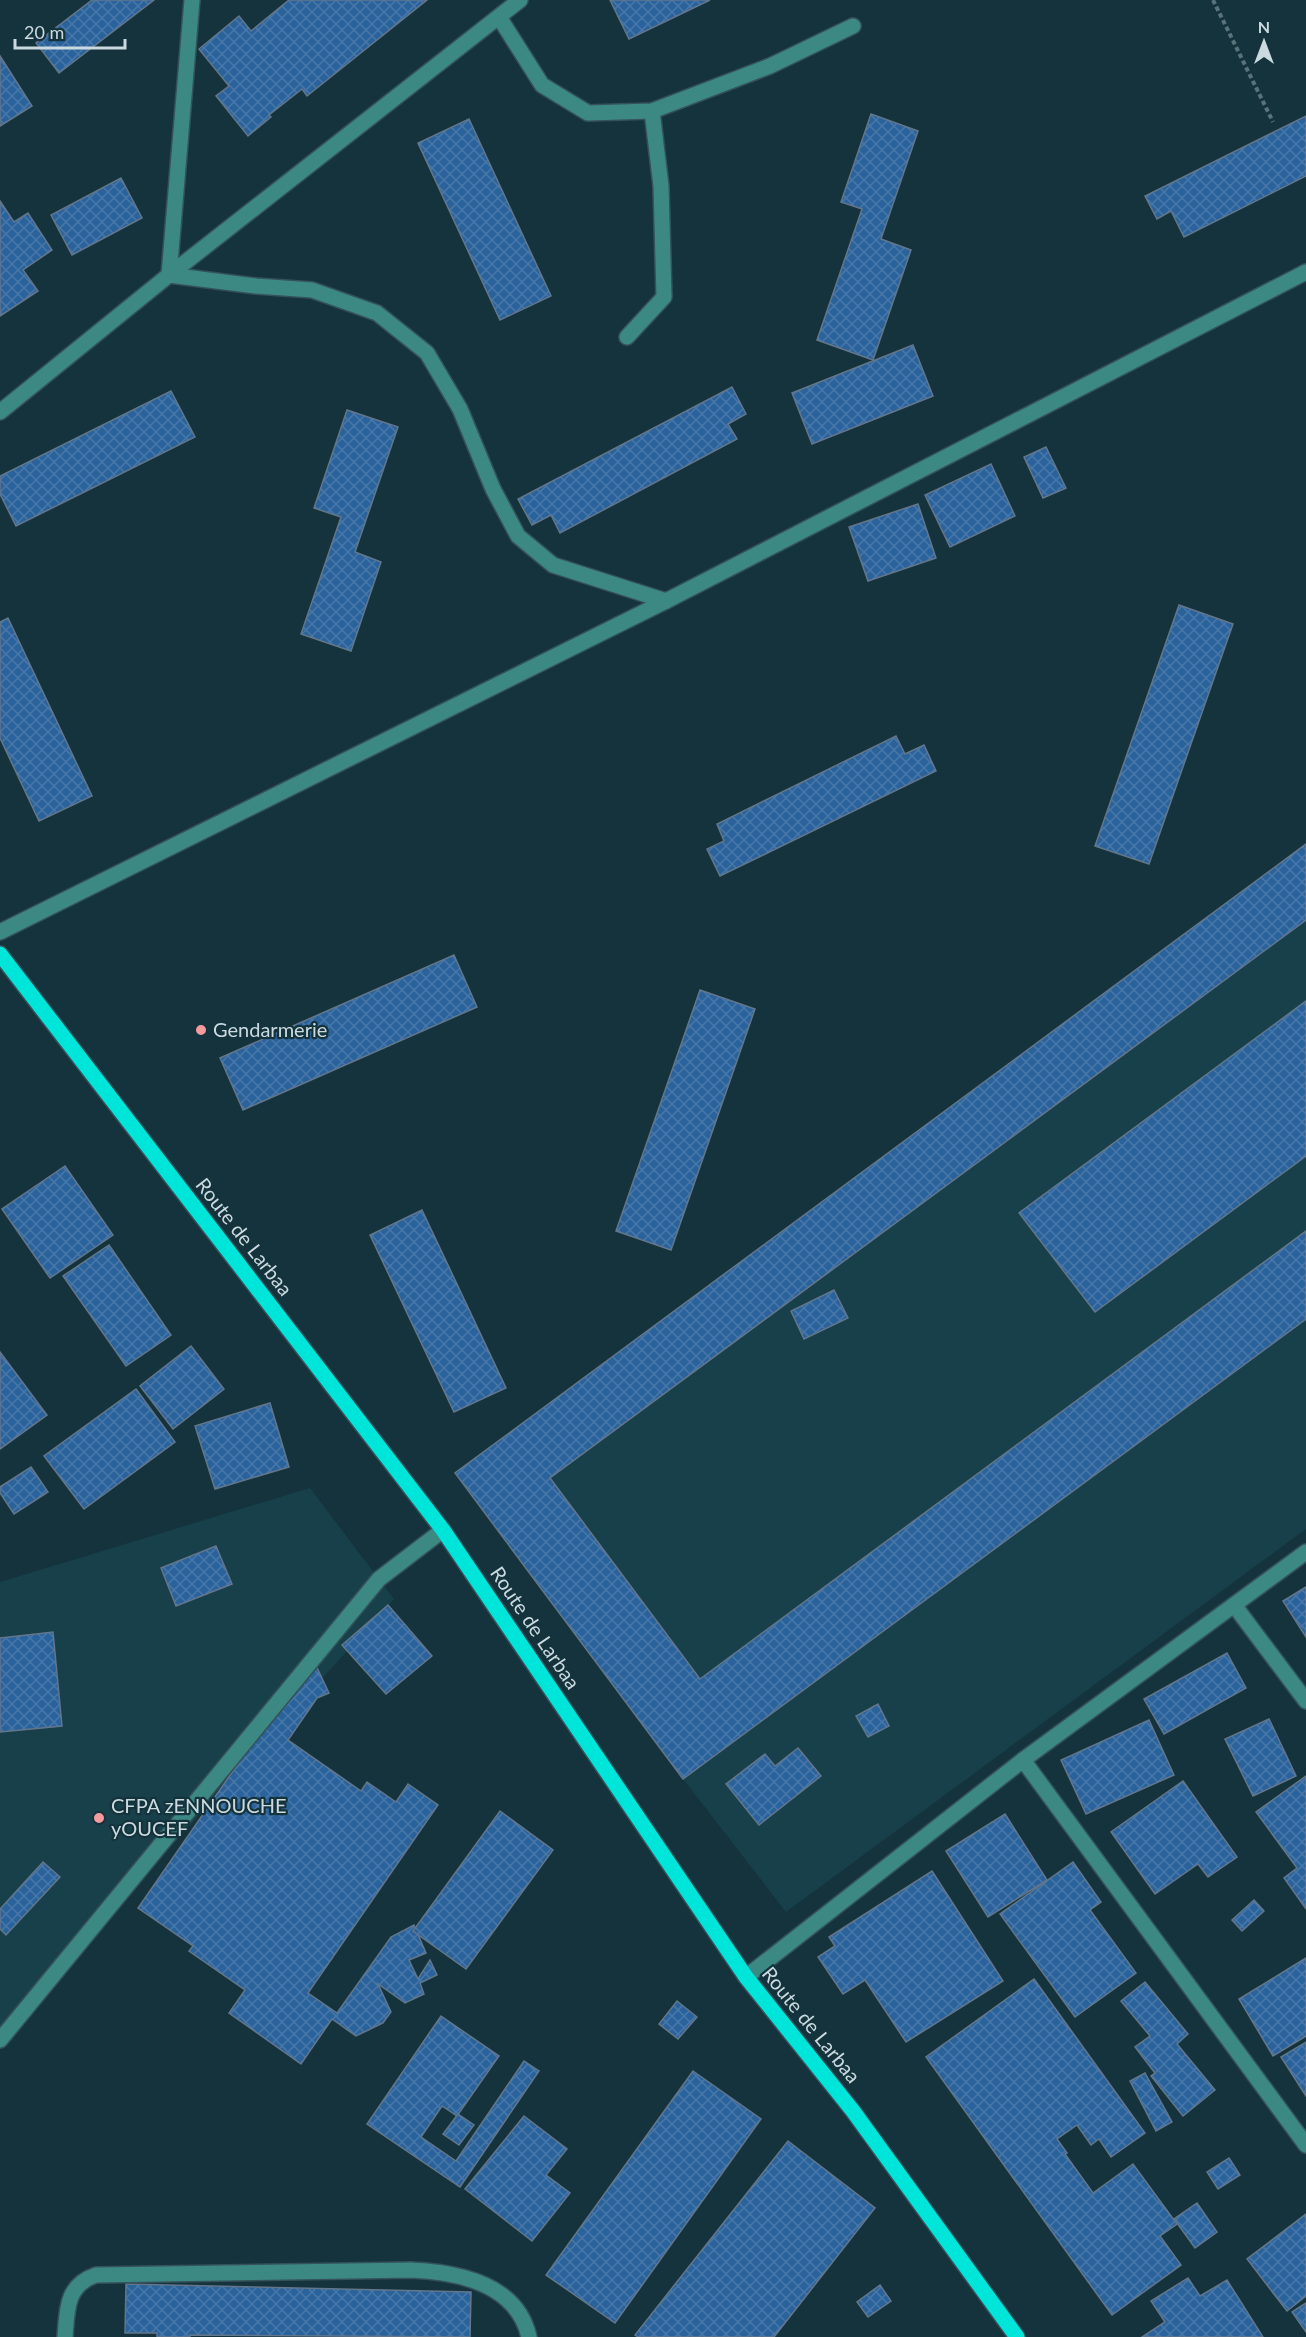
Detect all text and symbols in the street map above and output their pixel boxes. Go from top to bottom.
scale bar [15,12,124,50]
north arrow [1234,12,1294,72]
text: N [1258,17,1270,36]
text: 20 m [24,21,64,43]
place label: Gendarmerie [213,1017,327,1041]
marker: Gendarmerie [194,1023,208,1037]
street label: Route de Larbaa [191,1173,298,1300]
street label: Route de Larbaa [486,1562,586,1693]
place label: CFPA zENNOUCHE yOUCEF [111,1793,286,1840]
marker: CFPA zENNOUCHE yOUCEF [92,1811,106,1825]
street label: Route de Larbaa [758,1961,866,2087]

